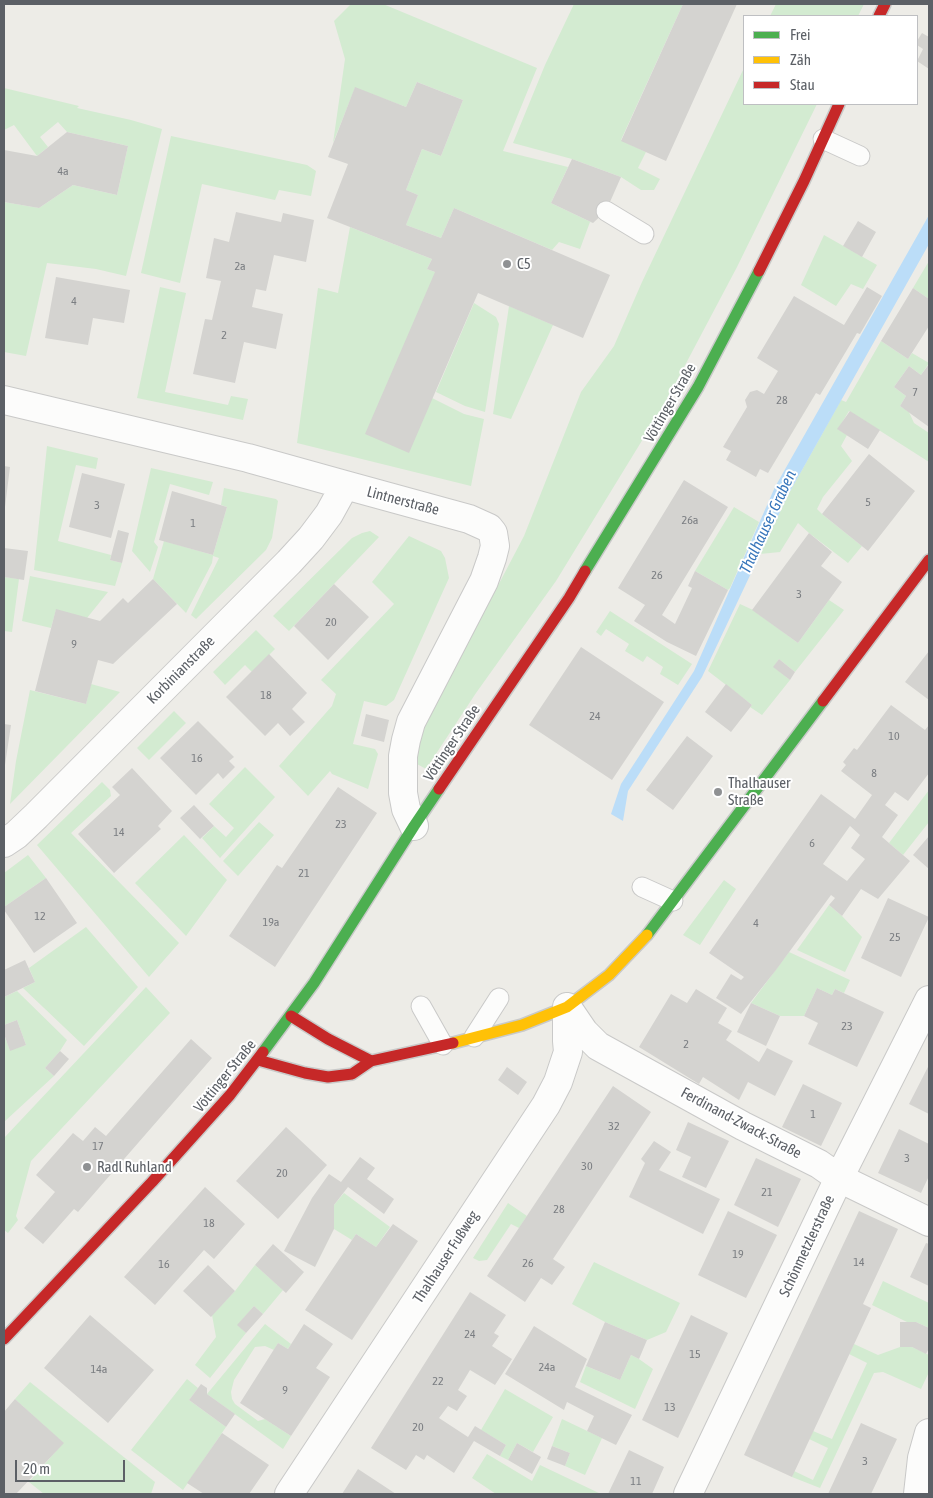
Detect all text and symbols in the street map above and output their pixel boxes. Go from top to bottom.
legend [743,15,918,105]
text: Frei [790,26,810,43]
text: Zäh [790,51,811,68]
text: Stau [790,76,815,93]
house number: 4a [57,164,69,178]
place label: C5 [517,255,531,273]
marker: C5 [501,258,513,270]
house number: 2a [234,259,246,273]
house number: 4 [71,294,77,308]
house number: 2 [221,328,227,342]
street label: Vöttinger Straße [640,360,700,446]
house number: 7 [912,385,918,399]
house number: 28 [776,393,788,407]
water label: Thalhauser Graben [736,467,800,577]
street label: Lintnerstraße [365,483,441,519]
house number: 5 [865,495,871,509]
house number: 3 [94,498,100,512]
house number: 26a [682,513,698,527]
house number: 1 [190,516,196,530]
house number: 26 [651,568,663,582]
house number: 3 [796,587,802,601]
house number: 20 [325,615,337,629]
street label: Korbinianstraße [143,632,219,708]
house number: 9 [71,637,77,651]
house number: 18 [260,688,272,702]
street label: Vöttinger Straße [420,701,484,785]
house number: 24 [589,709,601,723]
house number: 10 [888,729,900,743]
house number: 16 [191,751,203,765]
house number: 8 [871,766,877,780]
place label: Thalhauser Straße [728,774,791,809]
marker: Thalhauser Straße [712,786,724,798]
house number: 23 [335,817,347,831]
house number: 14 [113,825,125,839]
house number: 6 [809,836,815,850]
house number: 21 [298,866,310,880]
house number: 12 [34,909,46,923]
house number: 19a [263,915,279,929]
house number: 4 [753,916,759,930]
house number: 25 [889,930,901,944]
house number: 23 [841,1019,853,1033]
street label: Vöttinger Straße [190,1036,260,1116]
house number: 2 [683,1037,689,1051]
street label: Ferdinand-Zwack-Straße [678,1084,804,1162]
house number: 1 [810,1107,816,1121]
house number: 32 [608,1119,620,1133]
house number: 17 [92,1139,104,1153]
house number: 3 [904,1151,910,1165]
place label: Radl Ruhland [97,1158,172,1176]
house number: 30 [581,1159,593,1173]
marker: Radl Ruhland [81,1161,93,1173]
house number: 20 [276,1166,288,1180]
house number: 21 [761,1185,773,1199]
street label: Schönmetzlerstraße [776,1192,838,1300]
house number: 28 [553,1202,565,1216]
street label: Thalhauser Fußweg [409,1207,483,1307]
house number: 18 [203,1216,215,1230]
house number: 19 [732,1247,744,1261]
house number: 14 [853,1255,865,1269]
house number: 26 [522,1256,534,1270]
house number: 16 [158,1257,170,1271]
house number: 24 [464,1327,476,1341]
house number: 15 [689,1347,701,1361]
house number: 24a [539,1360,555,1374]
house number: 14a [91,1362,107,1376]
house number: 22 [432,1374,444,1388]
house number: 9 [282,1383,288,1397]
house number: 13 [664,1400,676,1414]
house number: 20 [412,1420,424,1434]
scale bar [18,1450,128,1482]
house number: 3 [862,1454,868,1468]
text: 20 m [23,1460,50,1477]
house number: 11 [630,1474,642,1488]

